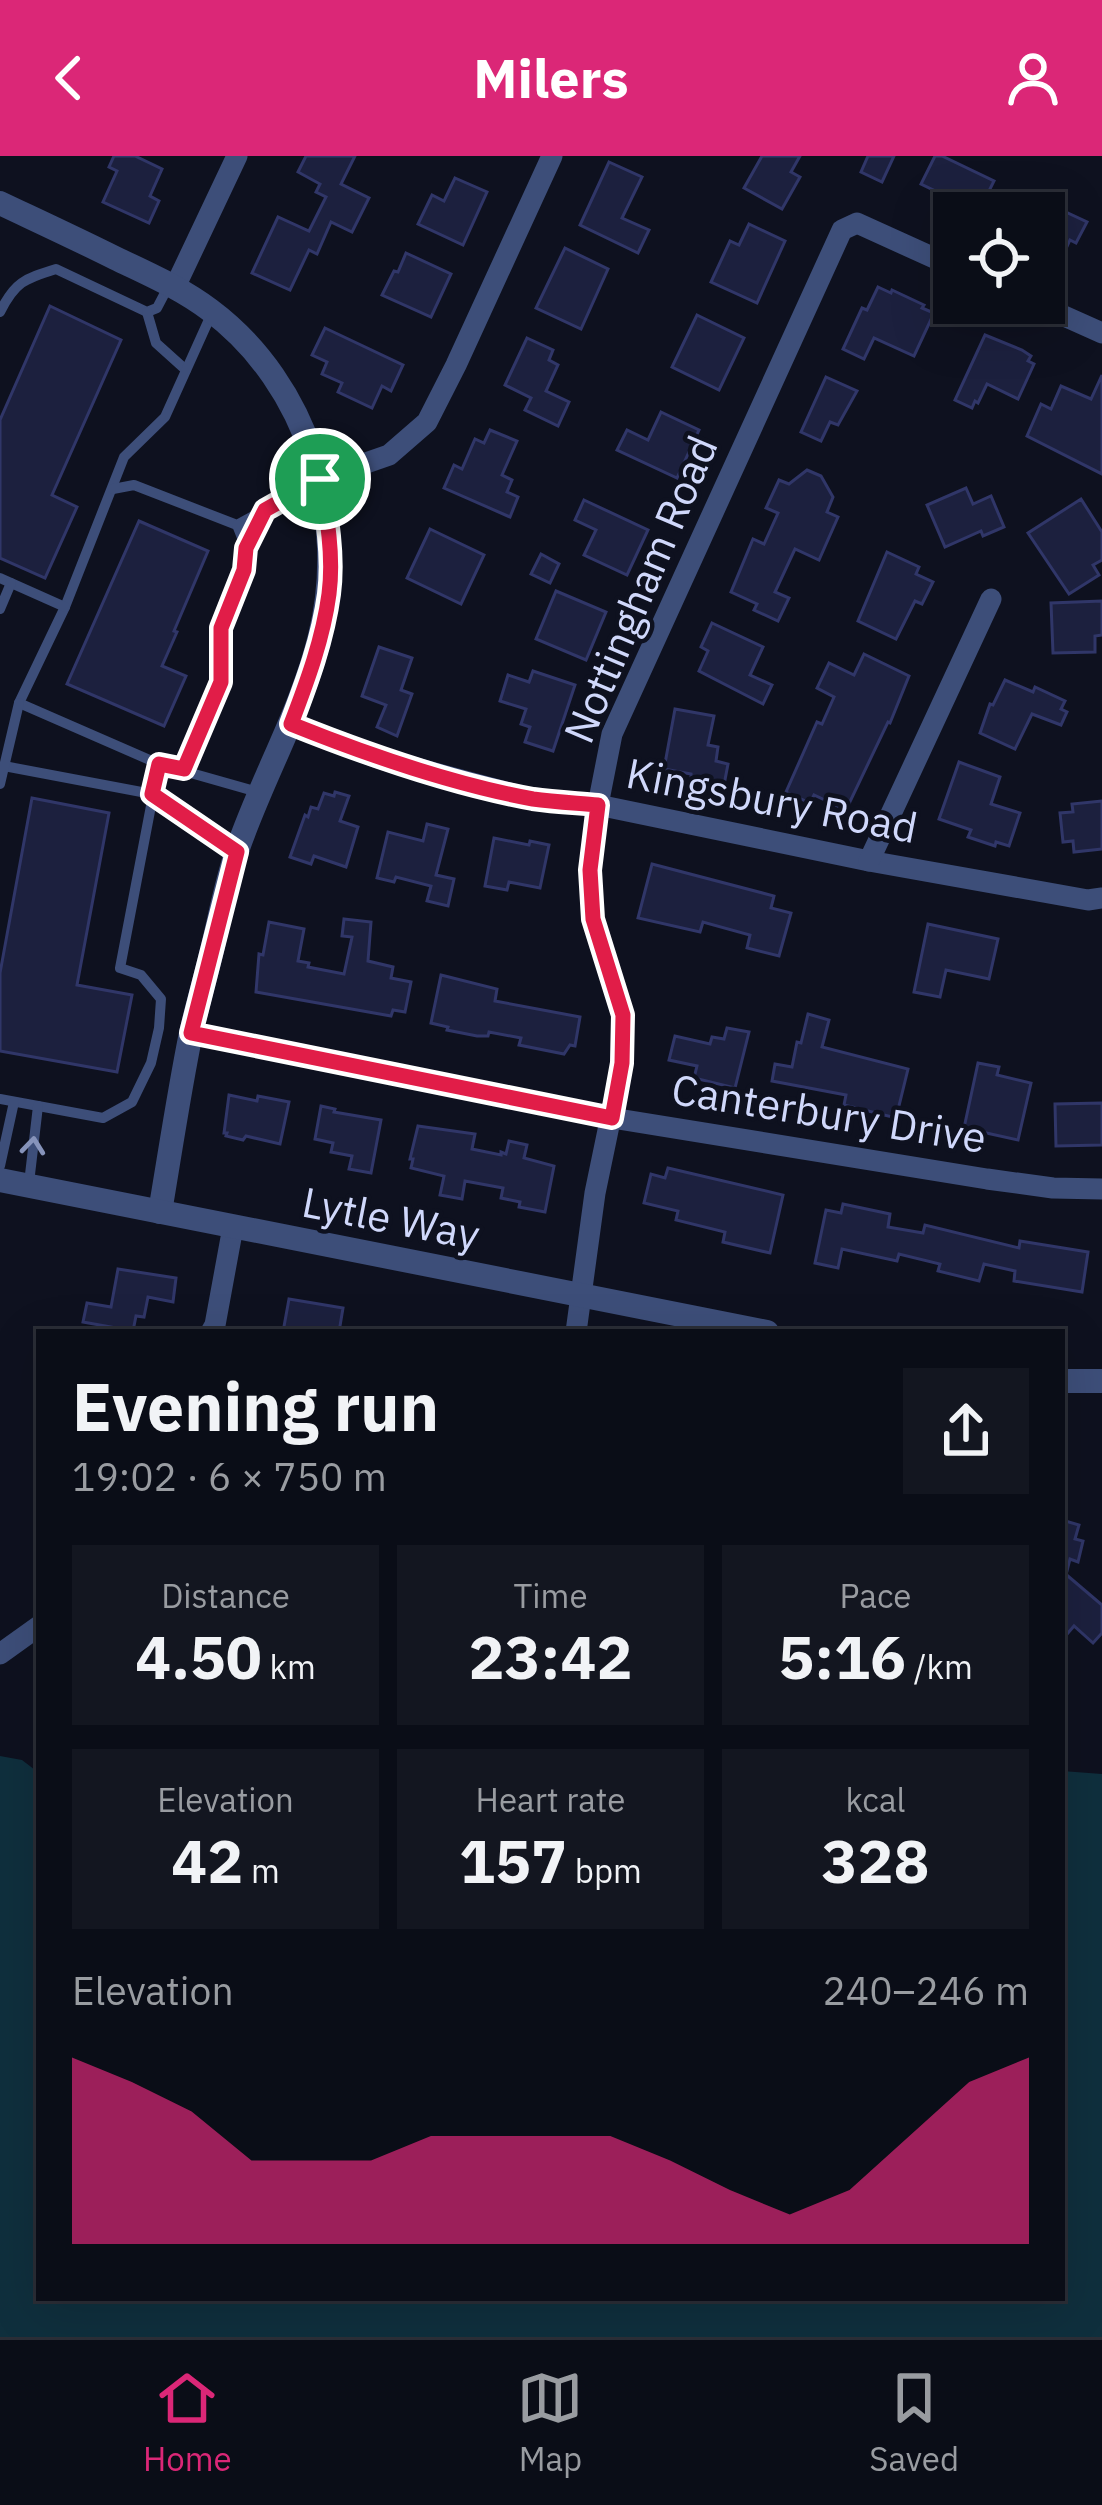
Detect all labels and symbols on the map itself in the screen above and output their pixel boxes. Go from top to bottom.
street label: Nottingham Road [551,427,729,751]
pin [269,428,371,530]
street label: Kingsbury Road [622,745,922,855]
street label: Canterbury Drive [668,1061,990,1165]
one-way arrow [20,1136,45,1155]
street label: Lytle Way [298,1174,484,1262]

